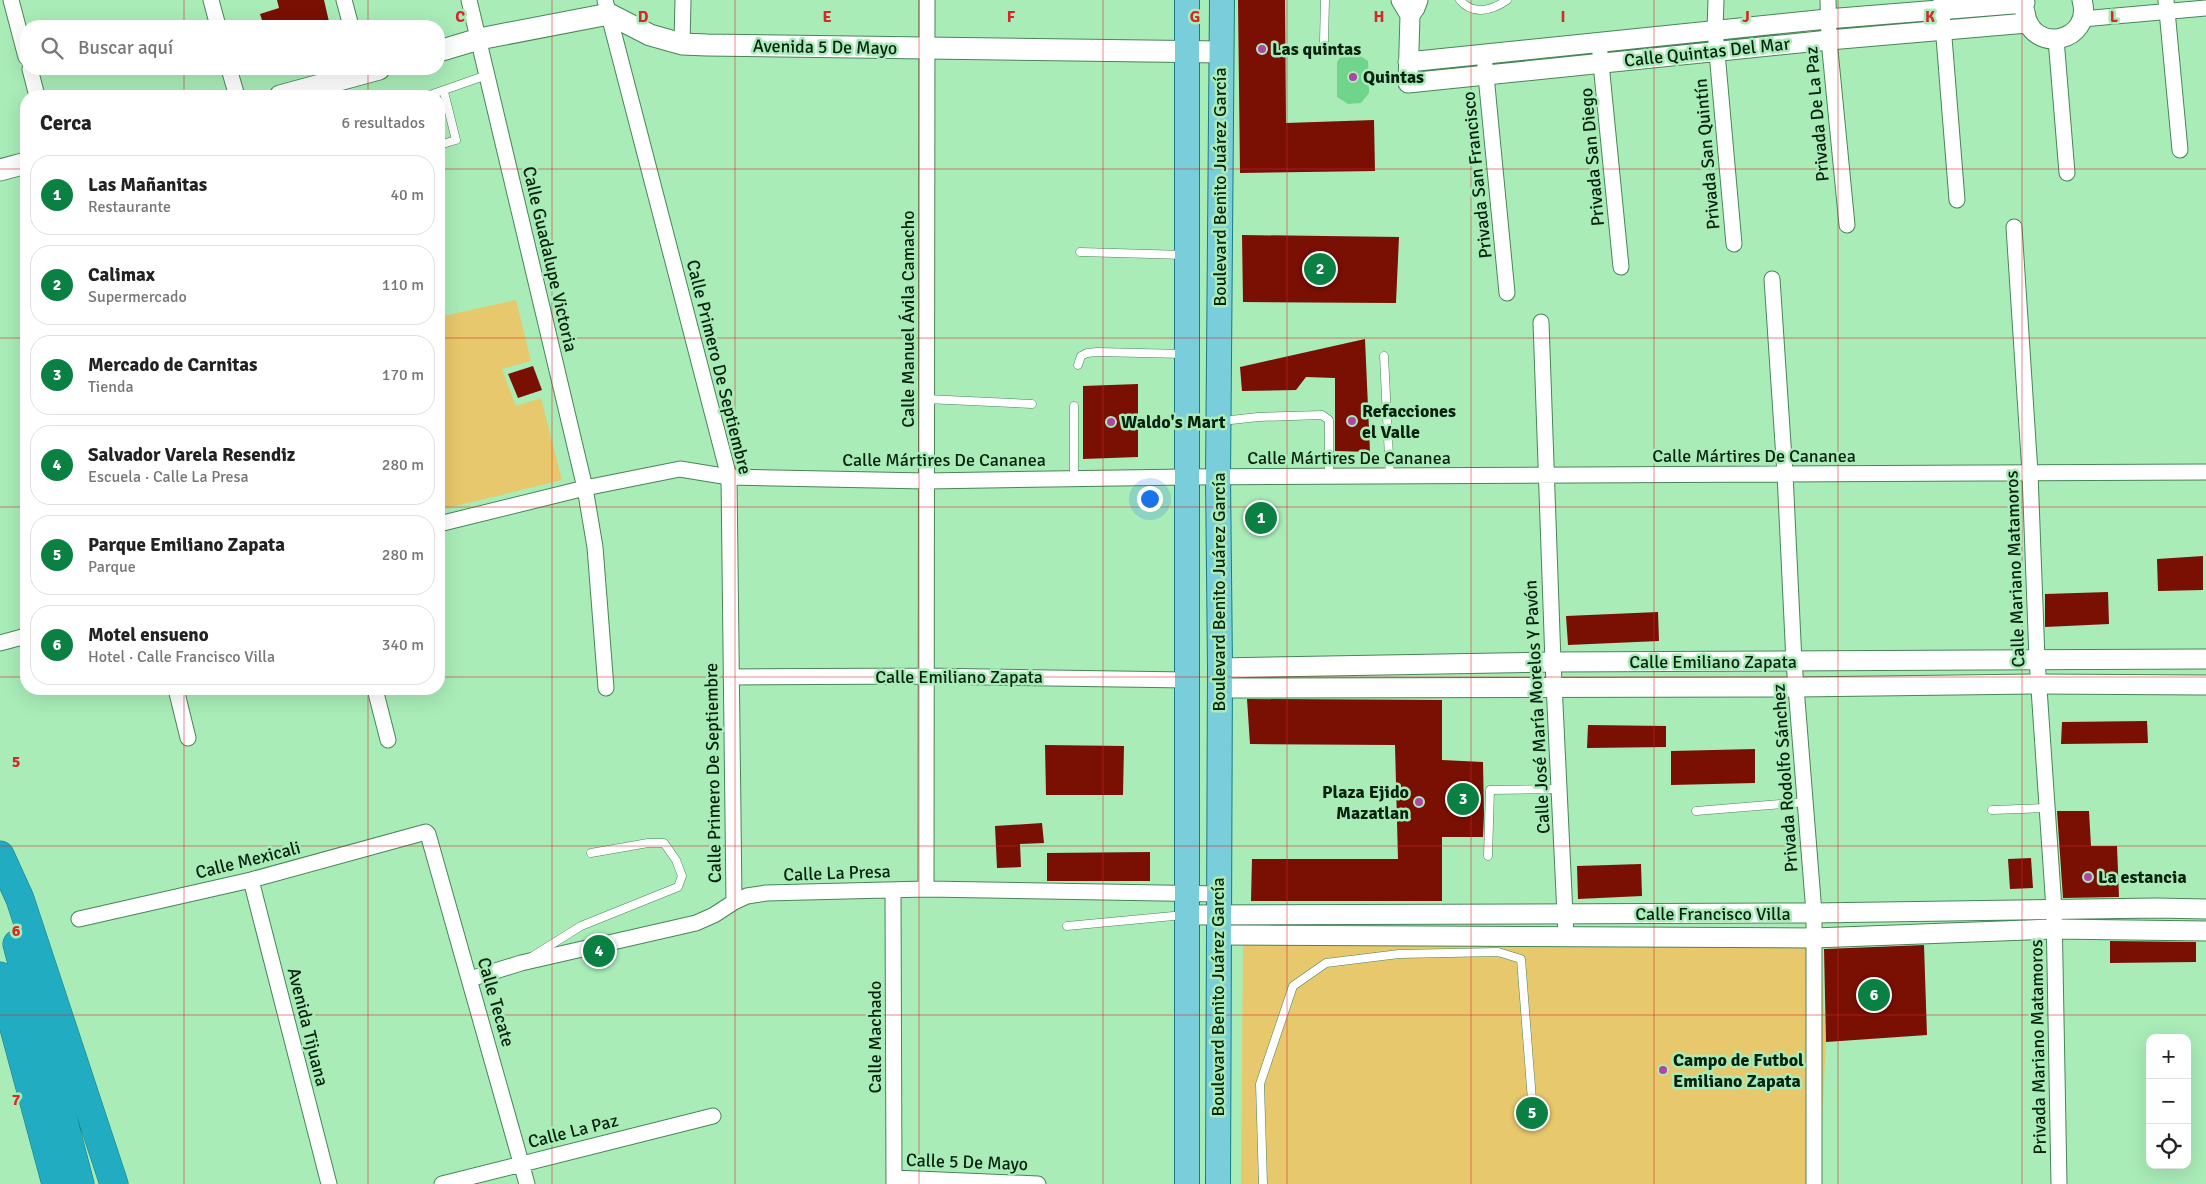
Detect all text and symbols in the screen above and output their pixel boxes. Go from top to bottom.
text: C [455,7,465,27]
text: D [638,7,649,27]
text: E [822,7,832,27]
text: F [1007,7,1016,27]
text: G [1190,7,1200,27]
text: H [1374,7,1384,27]
text: I [1560,7,1566,27]
text: J [1742,7,1750,27]
text: K [1925,7,1935,27]
text: L [2110,7,2119,27]
search box [20,20,445,75]
street label: Calle Quintas Del Mar [1623,32,1791,72]
icon: search [38,34,66,62]
street label: Avenida 5 De Mayo [753,35,897,59]
text: Buscar aquí [78,36,173,60]
place label: Las quintas [1272,38,1361,60]
marker: Las quintas [1256,43,1268,55]
street label: Privada De La Paz [1800,46,1834,182]
place label: Quintas [1363,66,1424,88]
street label: Boulevard Benito Juárez García [1209,67,1231,307]
marker: Quintas [1347,71,1359,83]
street label: Privada San Quintín [1689,78,1725,230]
street label: Privada San Diego [1575,87,1609,227]
street label: Privada San Francisco [1457,90,1497,260]
text: Cerca [40,110,92,136]
text: 6 resultados [342,113,425,133]
street label: Calle Guadalupe Victoria [518,164,582,354]
text: Las Mañanitas [88,173,207,197]
text: 1 [53,185,61,205]
text: 40 m [390,185,424,205]
text: Restaurante [88,197,171,217]
street label: Calle Manuel Ávila Camacho [897,210,919,428]
pin: 2 [1304,250,1336,288]
street label: Calle Primero De Septiembre [682,257,756,477]
text: Calimax [88,263,155,287]
text: 2 [53,275,61,295]
text: 110 m [382,275,424,295]
text: Supermercado [88,287,187,307]
text: Mercado de Carnitas [88,353,257,377]
text: 3 [53,365,61,385]
text: 170 m [382,365,424,385]
text: Tienda [88,377,134,397]
place label: Refacciones el Valle [1362,400,1456,443]
place label: Waldo's Mart [1121,411,1226,433]
marker: Refacciones el Valle [1346,415,1358,427]
marker: Waldo's Mart [1105,416,1117,428]
text: Salvador Varela Resendiz [88,443,295,467]
street label: Calle Mártires De Cananea [1652,445,1856,467]
street label: Calle Mártires De Cananea [1247,447,1451,469]
street label: Calle Mártires De Cananea [842,449,1046,471]
text: 4 [53,455,61,475]
text: 280 m [382,455,424,475]
text: Escuela · Calle La Presa [88,467,249,487]
street label: Calle Mariano Matamoros [2001,470,2029,668]
street label: Boulevard Benito Juárez García [1208,472,1230,712]
your location [1137,486,1163,512]
pin: 1 [1245,499,1277,537]
text: Parque Emiliano Zapata [88,533,285,557]
text: 5 [53,545,61,565]
text: 280 m [382,545,424,565]
text: Parque [88,557,136,577]
street label: Calle José María Morelos Y Pavón [1519,580,1555,834]
text: Motel ensueno [88,623,209,647]
text: 6 [53,635,61,655]
text: 340 m [382,635,424,655]
text: Hotel · Calle Francisco Villa [88,647,275,667]
street label: Calle Emiliano Zapata [1629,651,1797,673]
street label: Calle Primero De Septiembre [700,663,726,883]
street label: Calle Emiliano Zapata [875,666,1043,688]
street label: Privada Rodolfo Sánchez [1767,683,1803,873]
text: 5 [12,752,20,772]
pin: 3 [1447,780,1479,818]
place label: Plaza Ejido Mazatlan [1322,781,1409,824]
marker: Plaza Ejido Mazatlan [1413,796,1425,808]
street label: Calle Mexicali [193,836,303,884]
street label: Calle La Presa [783,860,891,886]
place label: La estancia [2098,866,2187,888]
marker: La estancia [2082,871,2094,883]
street label: Boulevard Benito Juárez García [1207,877,1229,1117]
street label: Calle Francisco Villa [1635,903,1791,925]
text: 6 [12,921,21,941]
pin: 4 [583,932,615,970]
street label: Privada Mariano Matamoros [2025,939,2051,1155]
street label: Calle Tecate [473,955,519,1049]
street label: Avenida Tijuana [283,965,333,1089]
pin: 6 [1858,976,1890,1014]
street label: Calle Machado [864,981,886,1093]
map controls [2146,1034,2191,1169]
button: + [2146,1034,2191,1079]
place label: Campo de Futbol Emiliano Zapata [1673,1049,1804,1092]
marker: Campo de Futbol Emiliano Zapata [1657,1064,1669,1076]
button: − [2146,1079,2191,1124]
text: 7 [12,1090,21,1110]
pin: 5 [1516,1094,1548,1132]
street label: Calle La Paz [526,1109,620,1153]
button: locate [2146,1124,2191,1169]
street label: Calle 5 De Mayo [905,1149,1029,1175]

